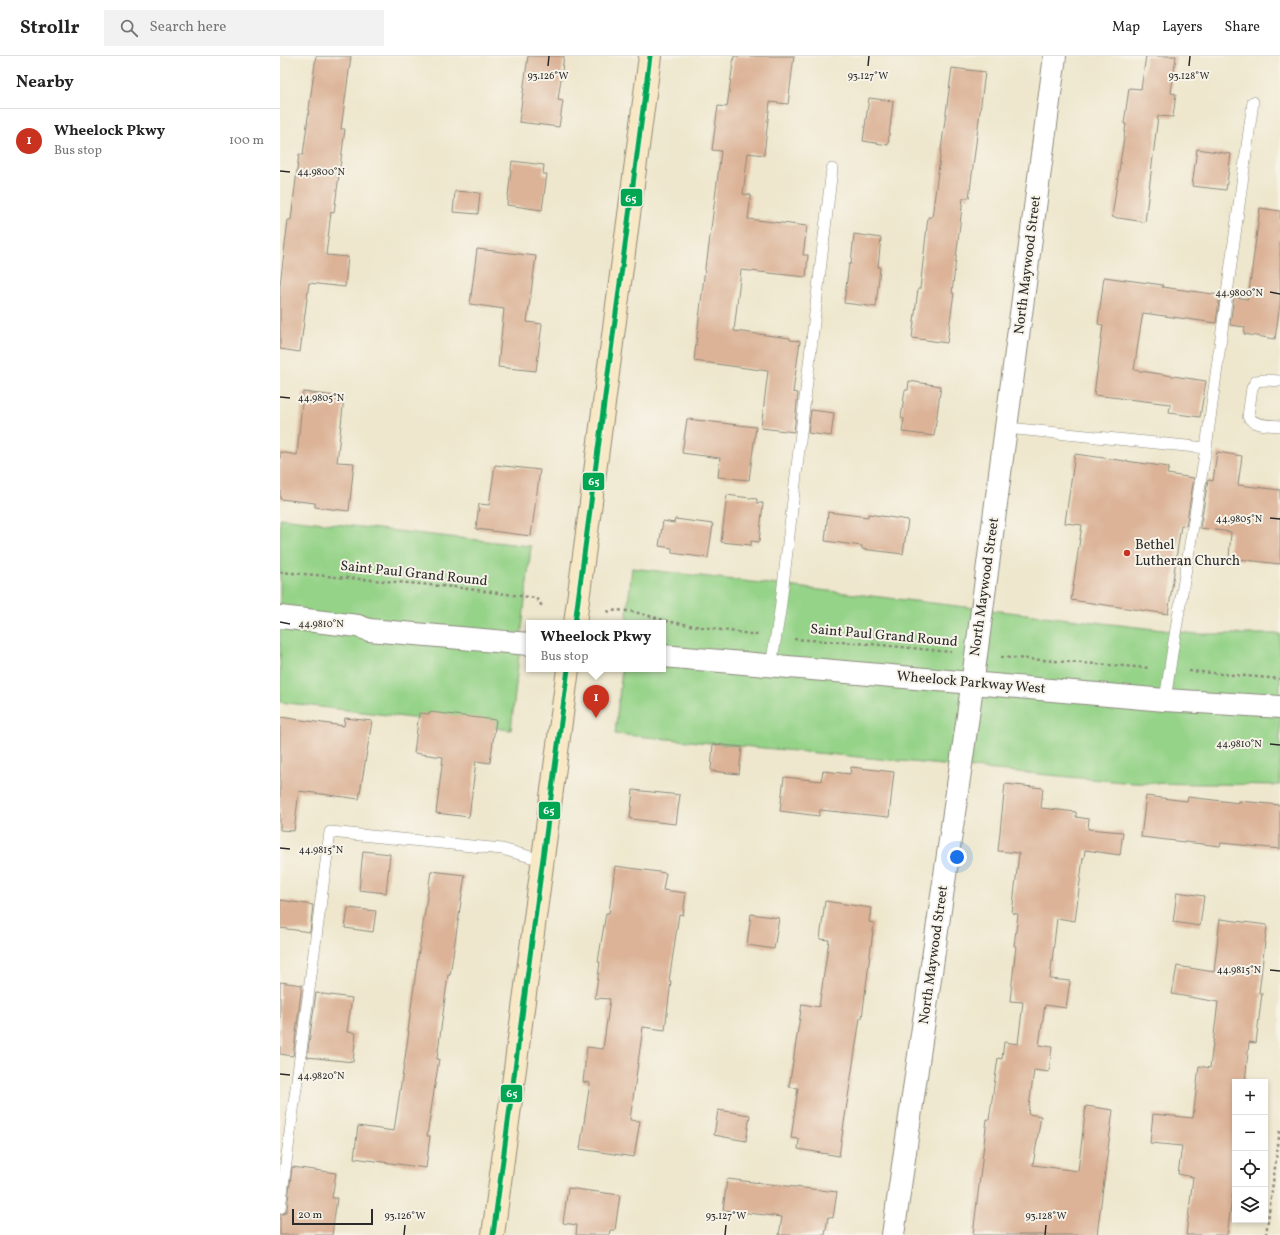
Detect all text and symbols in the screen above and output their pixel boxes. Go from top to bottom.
search box [104,10,384,46]
text: Strollr [20,15,80,41]
icon: search [118,17,140,39]
text: Search here [150,17,226,38]
text: Map [1112,18,1140,37]
text: Layers [1162,18,1202,37]
text: Share [1224,18,1260,37]
text: 93.126°W [527,69,569,83]
text: 93.127°W [848,69,888,83]
text: 93.128°W [1168,69,1210,83]
text: Nearby [16,71,74,94]
text: Wheelock Pkwy [54,121,165,142]
text: 1 [26,132,32,150]
text: 100 m [229,132,264,150]
text: Bus stop [54,142,102,160]
text: 44.9800°N [297,165,345,179]
line badge: 65 [620,188,643,207]
text: 65 [625,192,637,207]
street label: North Maywood Street [1010,194,1046,336]
text: 44.9800°N [1215,286,1263,300]
text: 44.9805°N [298,391,345,405]
line badge: 65 [582,472,605,491]
text: 65 [588,475,600,490]
text: 44.9805°N [1216,512,1263,526]
street label: North Maywood Street [966,516,1004,658]
place label: Bethel Lutheran Church [1135,536,1240,571]
marker: Bethel Lutheran Church [1122,548,1132,558]
street label: Saint Paul Grand Round [339,557,489,591]
text: 44.9810°N [298,617,344,631]
popup [526,620,666,672]
street label: Saint Paul Grand Round [809,620,959,652]
text: Wheelock Pkwy [540,627,652,648]
text: Bus stop [540,648,588,666]
street label: Wheelock Parkway West [896,667,1046,699]
pin: 1 [583,685,609,718]
text: 44.9810°N [1216,737,1262,751]
line badge: 65 [538,801,561,820]
text: 65 [543,804,555,819]
text: 44.9815°N [299,843,344,857]
your location [947,847,967,867]
street label: North Maywood Street [915,884,953,1026]
text: 44.9815°N [1217,963,1262,977]
text: 44.9820°N [298,1069,345,1083]
map controls [1232,1079,1268,1223]
button: + [1232,1079,1268,1115]
line badge: 65 [500,1084,523,1103]
text: 65 [506,1087,518,1102]
button: − [1232,1115,1268,1151]
button: locate [1232,1151,1268,1187]
button: layers [1232,1187,1268,1223]
scale bar [292,1207,373,1226]
text: 20 m [298,1208,322,1223]
text: 93.126°W [384,1209,426,1223]
text: 93.127°W [706,1209,746,1223]
text: 93.128°W [1025,1209,1067,1223]

